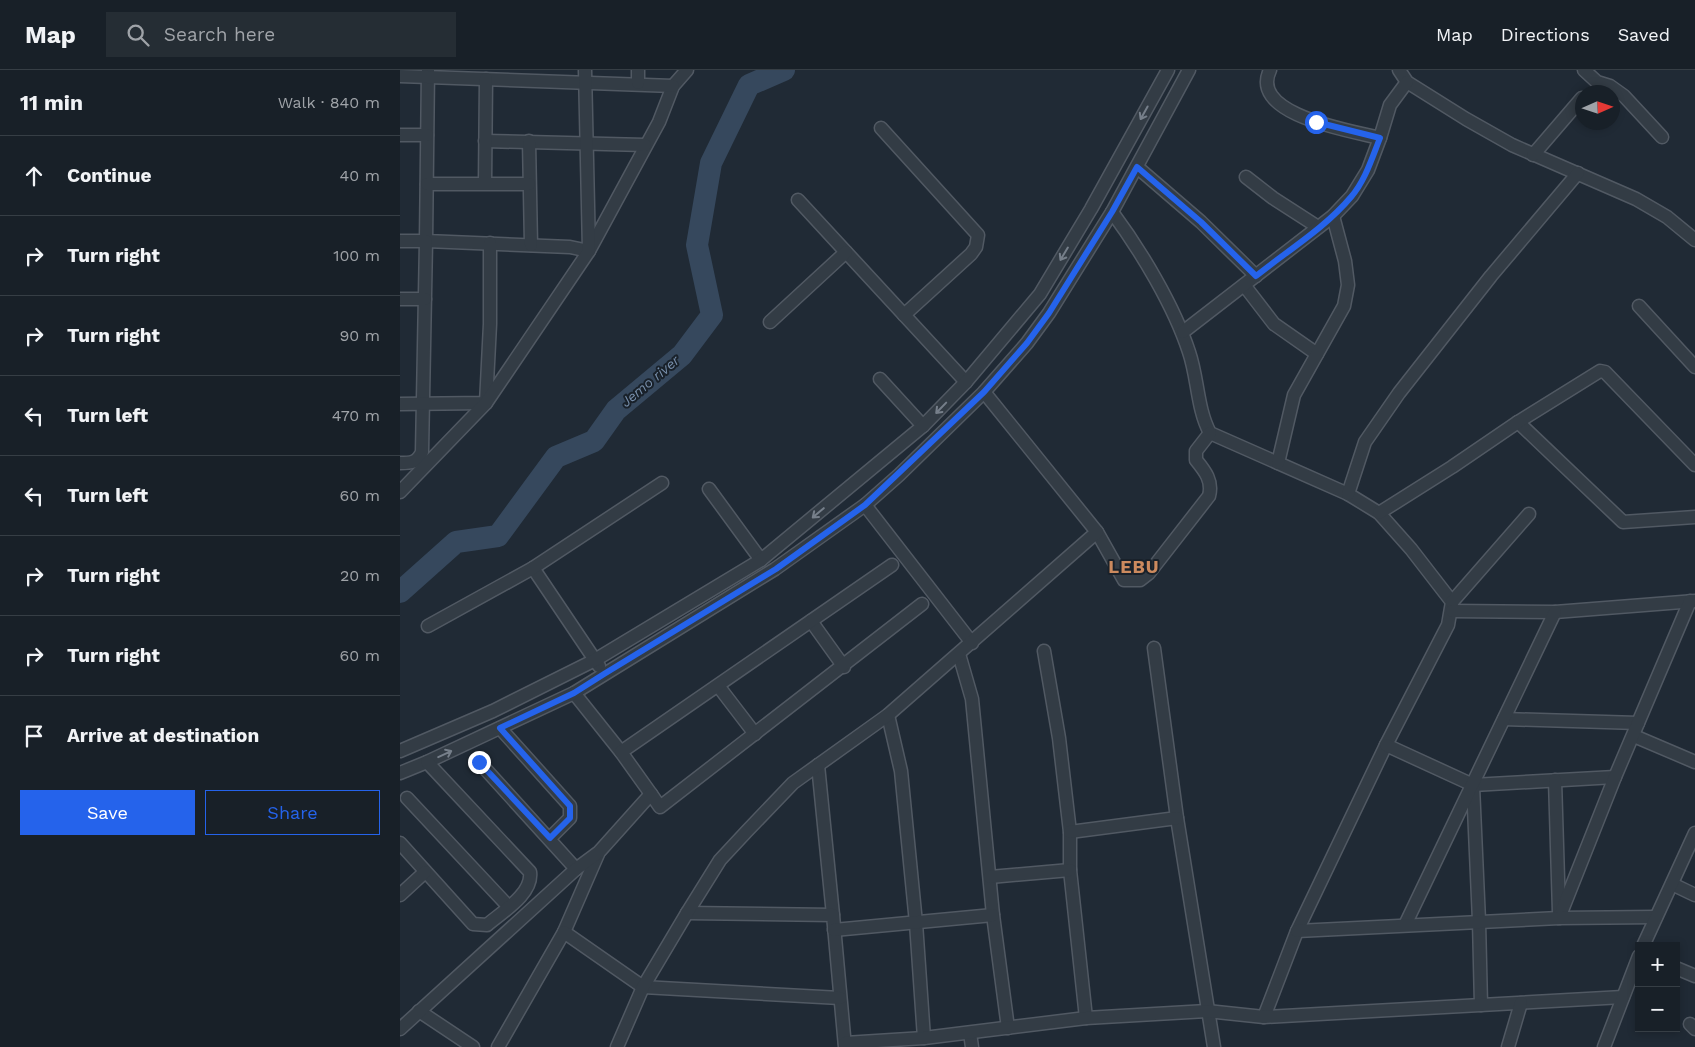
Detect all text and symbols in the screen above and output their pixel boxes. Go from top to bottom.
search box [106,12,456,57]
text: Map [25,21,76,49]
icon: search [124,21,152,49]
text: Search here [164,23,275,46]
text: Map [1436,24,1473,45]
text: Directions [1501,24,1590,45]
text: Saved [1618,24,1670,45]
north arrow [1575,85,1620,130]
text: 11 min [20,90,83,115]
text: Walk · 840 m [278,93,380,112]
one-way arrow [1139,105,1149,120]
route start [1305,111,1328,134]
icon: ahead [20,162,48,190]
text: Continue [67,164,151,187]
text: 40 m [340,166,380,185]
icon: right [20,242,48,270]
text: Turn right [67,244,160,267]
text: 100 m [333,246,380,265]
one-way arrow [1058,246,1068,260]
icon: right [20,322,48,350]
text: Turn right [67,324,160,347]
text: 90 m [339,326,380,345]
water label: Jemo river [618,352,683,410]
icon: left [20,402,48,430]
one-way arrow [935,402,947,414]
text: Turn left [67,404,148,427]
text: 470 m [332,406,380,425]
icon: left [20,482,48,510]
text: Turn left [67,484,148,507]
text: 60 m [340,486,380,505]
one-way arrow [811,508,824,519]
district label: LEBU [1108,556,1160,577]
icon: right [20,562,48,590]
text: Turn right [67,564,160,587]
text: 20 m [340,566,380,585]
icon: right [20,642,48,670]
text: Turn right [67,644,160,667]
text: 60 m [340,646,380,665]
icon: arrive [20,722,48,750]
text: Arrive at destination [67,724,259,747]
one-way arrow [437,749,452,758]
route end [468,751,491,774]
button: Save [20,790,195,835]
button: Share [205,790,380,835]
map controls [1635,942,1680,1032]
button: + [1635,942,1680,987]
button: − [1635,987,1680,1032]

